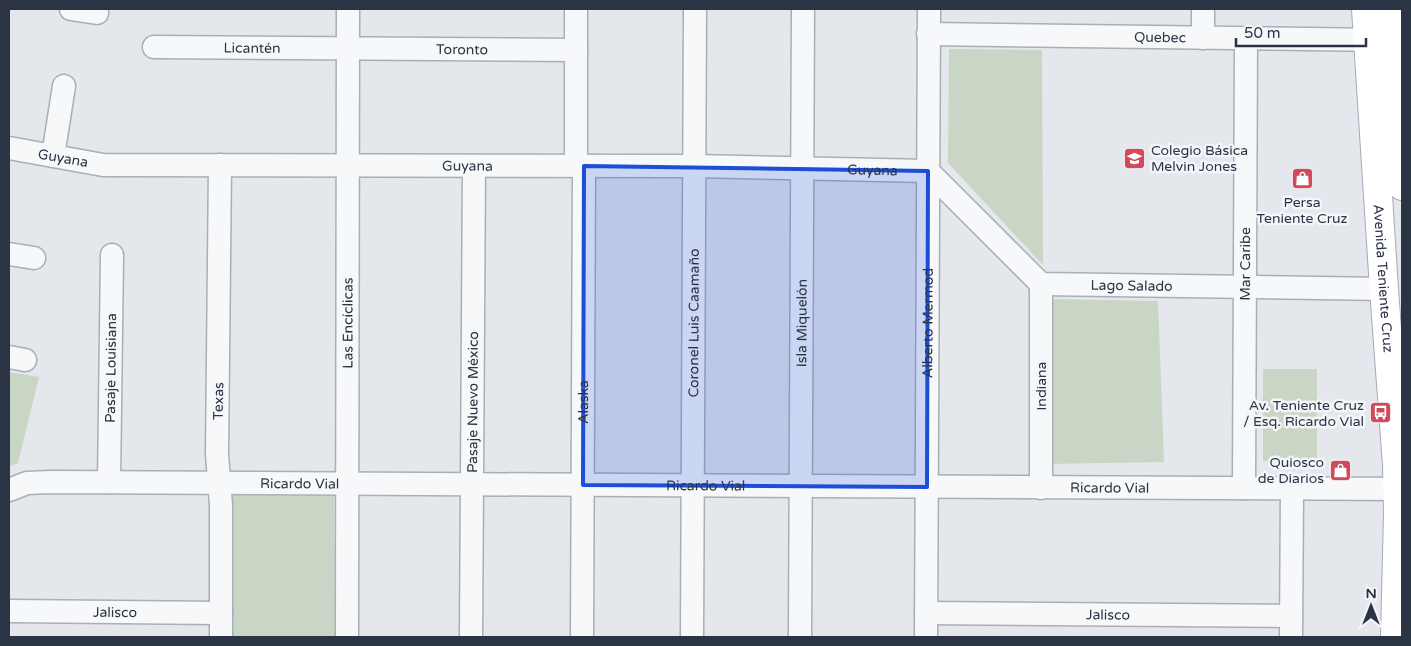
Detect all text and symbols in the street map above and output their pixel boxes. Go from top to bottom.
scale bar [1236,15,1366,47]
text: 50 m [1244,24,1281,42]
street label: Quebec [1134,29,1186,46]
street label: Licantén [223,39,281,57]
street label: Toronto [436,41,488,58]
place label: Colegio Básica Melvin Jones [1151,142,1248,175]
street label: Guyana [36,145,90,171]
school or university icon: Colegio Básica Melvin Jones [1123,146,1147,170]
street label: Guyana [442,158,493,175]
street label: Guyana [847,161,898,179]
shop icon: Persa Teniente Cruz [1290,167,1314,191]
place label: Persa Teniente Cruz [1256,194,1348,227]
street label: Avenida Teniente Cruz [1370,204,1397,353]
street label: Mar Caribe [1237,227,1254,301]
street label: Coronel Luis Caamaño [685,248,703,398]
street label: Alberto Mermod [919,268,937,378]
street label: Las Encíclicas [339,277,357,369]
street label: Lago Salado [1090,277,1173,295]
street label: Isla Miquelón [793,279,811,367]
street label: Pasaje Louisiana [102,313,120,423]
street label: Pasaje Nuevo México [464,331,482,473]
street label: Indiana [1033,362,1050,410]
street label: Alaska [575,380,592,424]
street label: Texas [210,382,227,420]
place label: Av. Teniente Cruz / Esq. Ricardo Vial [1243,397,1364,430]
bus stop icon: Av. Teniente Cruz / Esq. Ricardo Vial [1368,401,1392,425]
place label: Quiosco de Diarios [1258,454,1324,487]
shop icon: Quiosco de Diarios [1328,458,1352,482]
street label: Ricardo Vial [260,475,339,492]
street label: Ricardo Vial [666,477,745,495]
street label: Ricardo Vial [1070,479,1149,497]
north arrow [1346,581,1396,631]
text: N [1365,585,1377,602]
street label: Jalisco [93,604,137,621]
street label: Jalisco [1086,606,1130,624]

